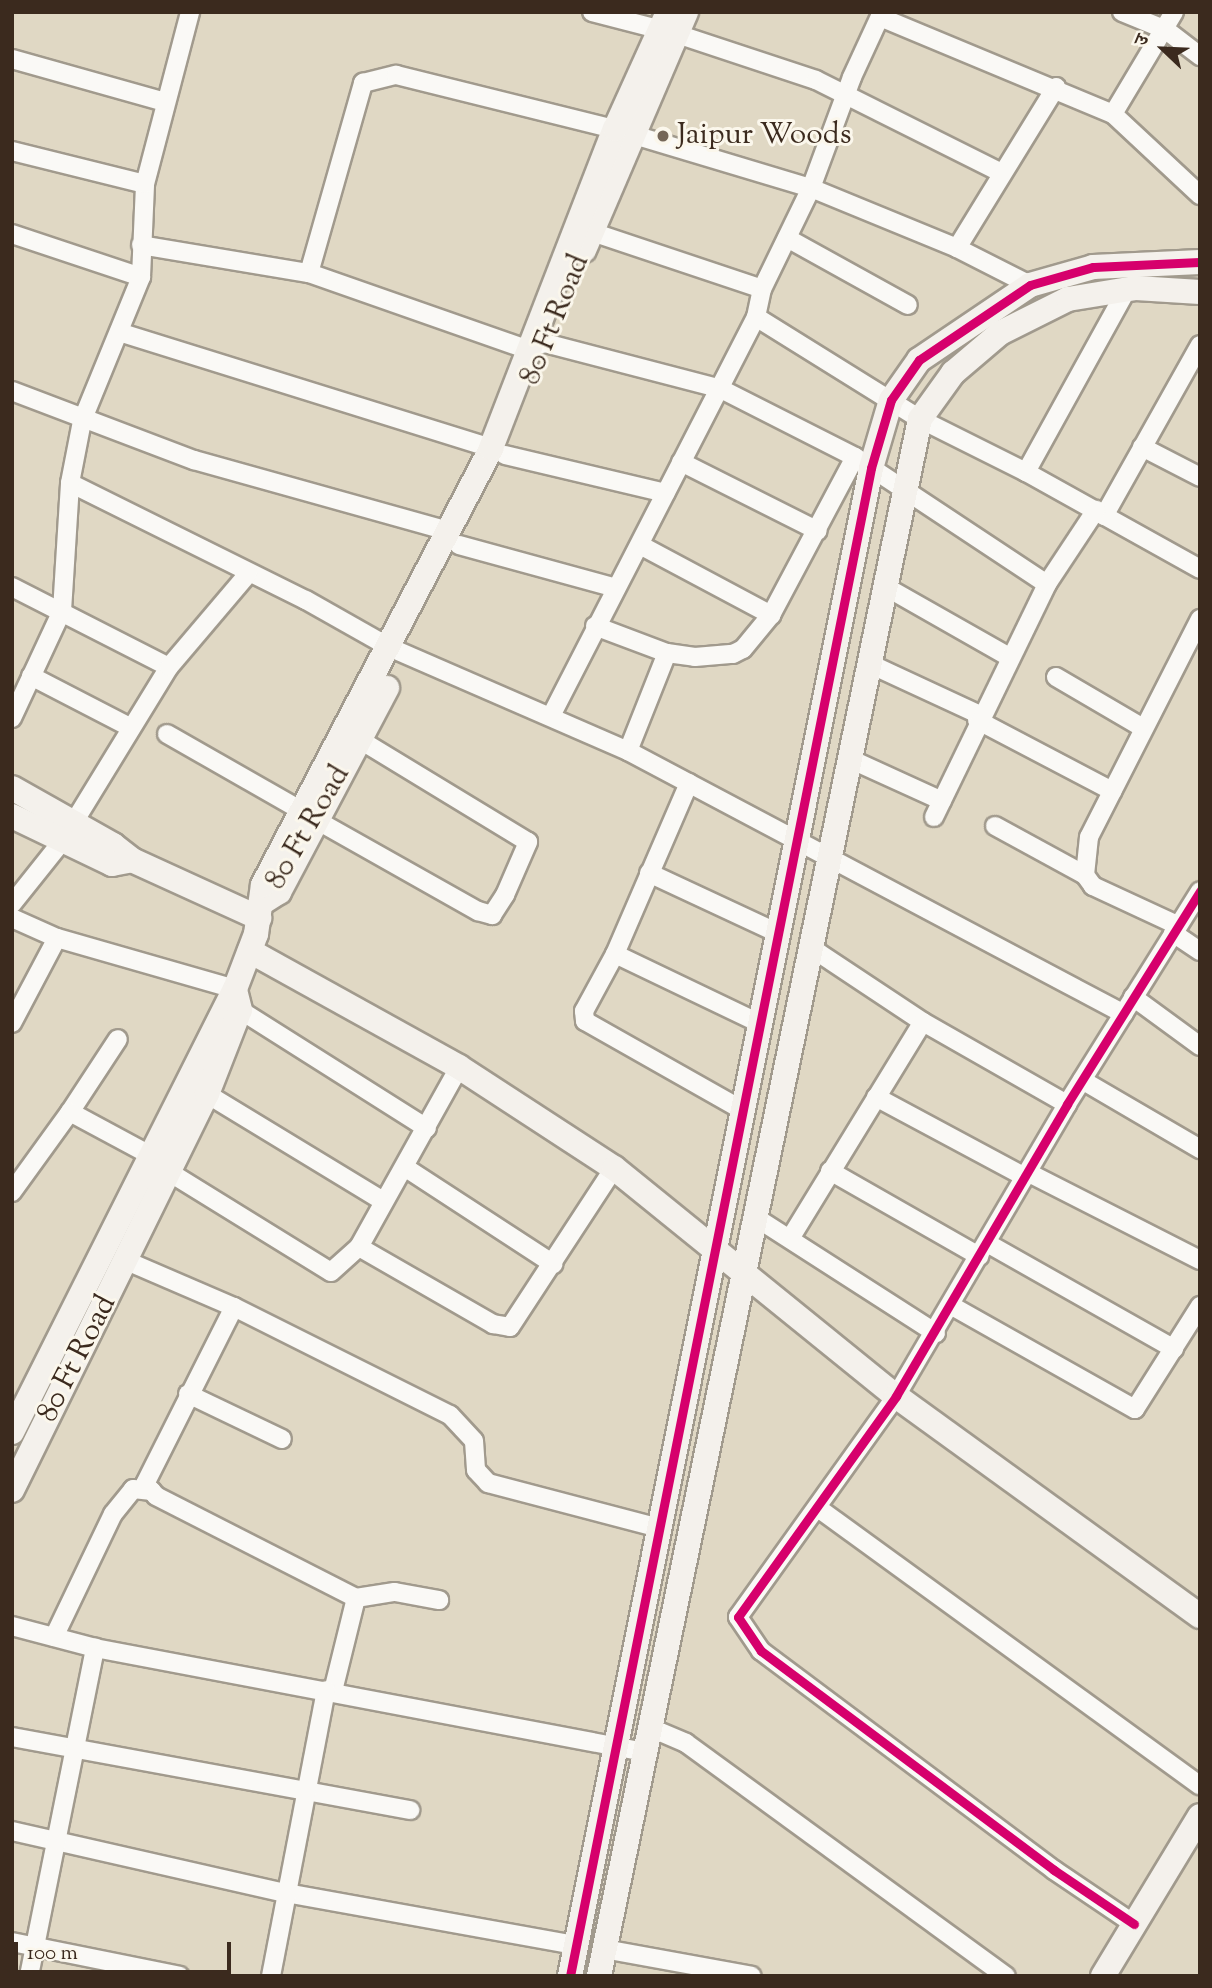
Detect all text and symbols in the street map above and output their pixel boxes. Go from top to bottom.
north arrow [1128,14,1198,84]
text: उ [1129,31,1158,50]
place label: Jaipur Woods [677,118,851,154]
marker: Jaipur Woods [655,128,671,144]
street label: 80 Ft Road [514,250,598,390]
street label: 80 Ft Road [259,759,359,897]
street label: 80 Ft Road [31,1290,125,1428]
scale bar [18,1928,234,1972]
text: 100 m [27,1939,78,1969]

